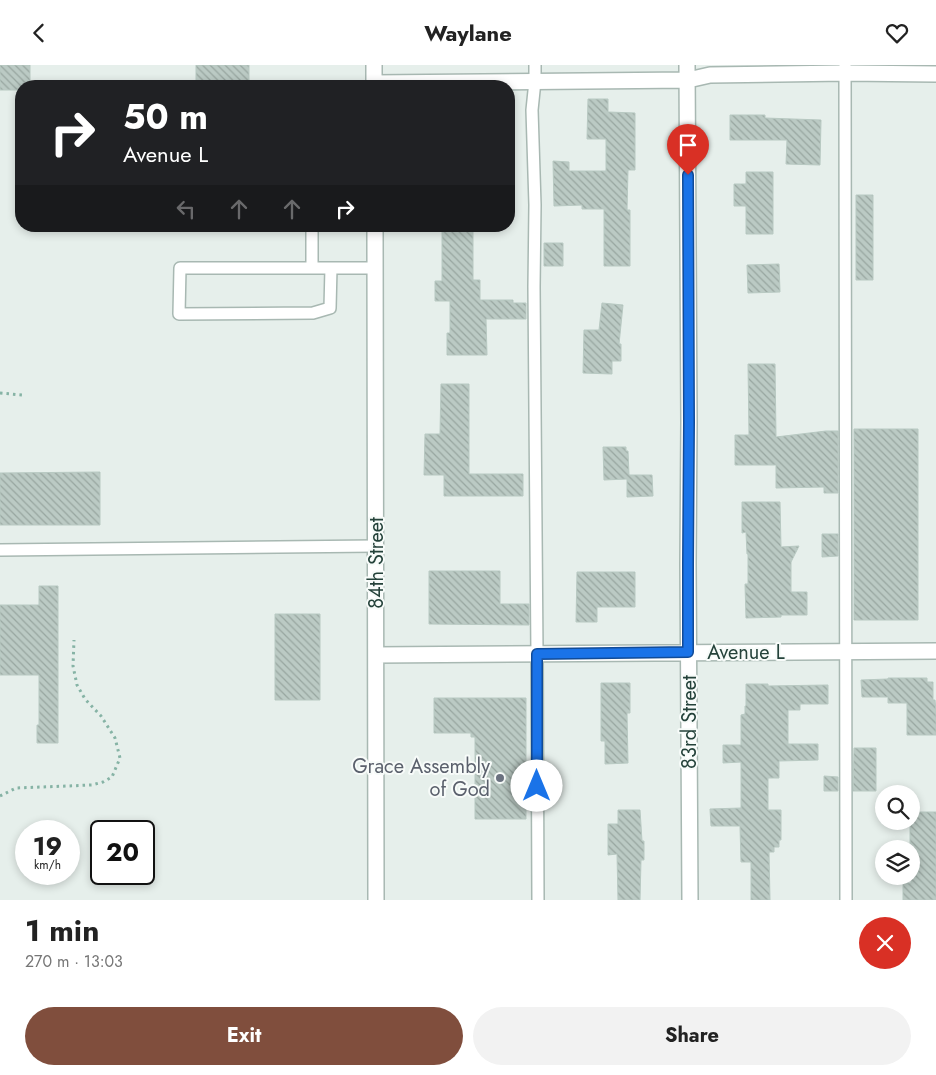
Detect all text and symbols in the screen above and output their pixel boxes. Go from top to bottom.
text: Waylane [424,17,512,49]
icon: back [25,19,53,47]
icon: heart [883,19,911,47]
text: 50 m [123,92,208,142]
icon: right [40,100,105,165]
pin [667,124,709,175]
icon: arrive [674,131,702,159]
text: Avenue L [123,138,208,170]
icon: left [172,195,200,223]
icon: ahead [225,195,253,223]
icon: ahead [278,195,306,223]
icon: right [331,195,359,223]
street label: 84th Street [362,517,391,609]
street label: Avenue L [707,638,785,667]
street label: 83rd Street [675,675,704,769]
place label: Grace Assembly of God [352,752,490,804]
position arrow [510,759,562,811]
marker: Grace Assembly of God [494,772,506,784]
map controls [875,785,920,885]
button: search [875,785,920,830]
speed limit sign: 20 [90,820,155,885]
text: 19 [33,828,62,864]
button: layers [875,840,920,885]
text: km/h [34,856,61,874]
text: 1 min [25,909,99,952]
button: close [859,917,911,969]
text: 270 m · 13:03 [25,950,123,973]
button: Exit [25,1007,463,1065]
button: Share [473,1007,911,1065]

